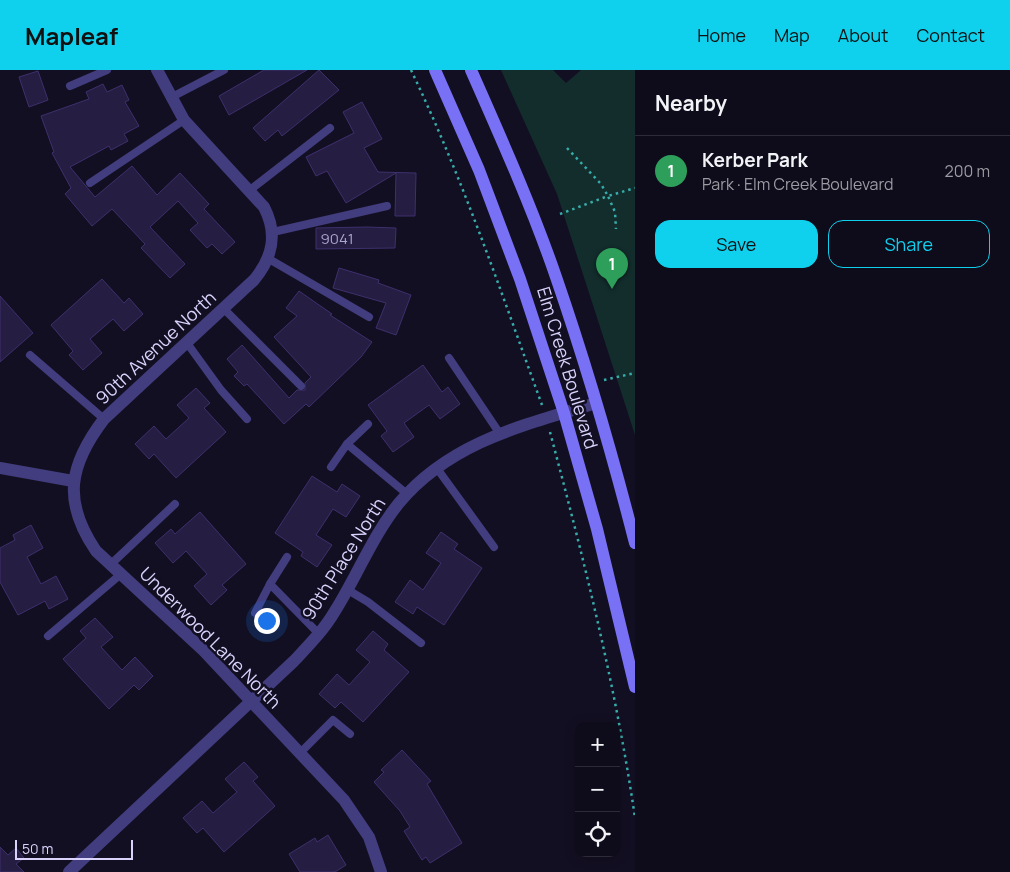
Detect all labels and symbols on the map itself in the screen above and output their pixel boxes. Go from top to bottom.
house number: 9041 [320,228,354,249]
pin: 1 [596,248,628,289]
street label: Elm Creek Boulevard [532,284,604,452]
street label: 90th Avenue North [90,285,221,409]
street label: 90th Place North [296,493,390,624]
street label: Underwood Lane North [135,561,287,713]
your location [254,608,280,634]
scale bar [15,837,132,860]

